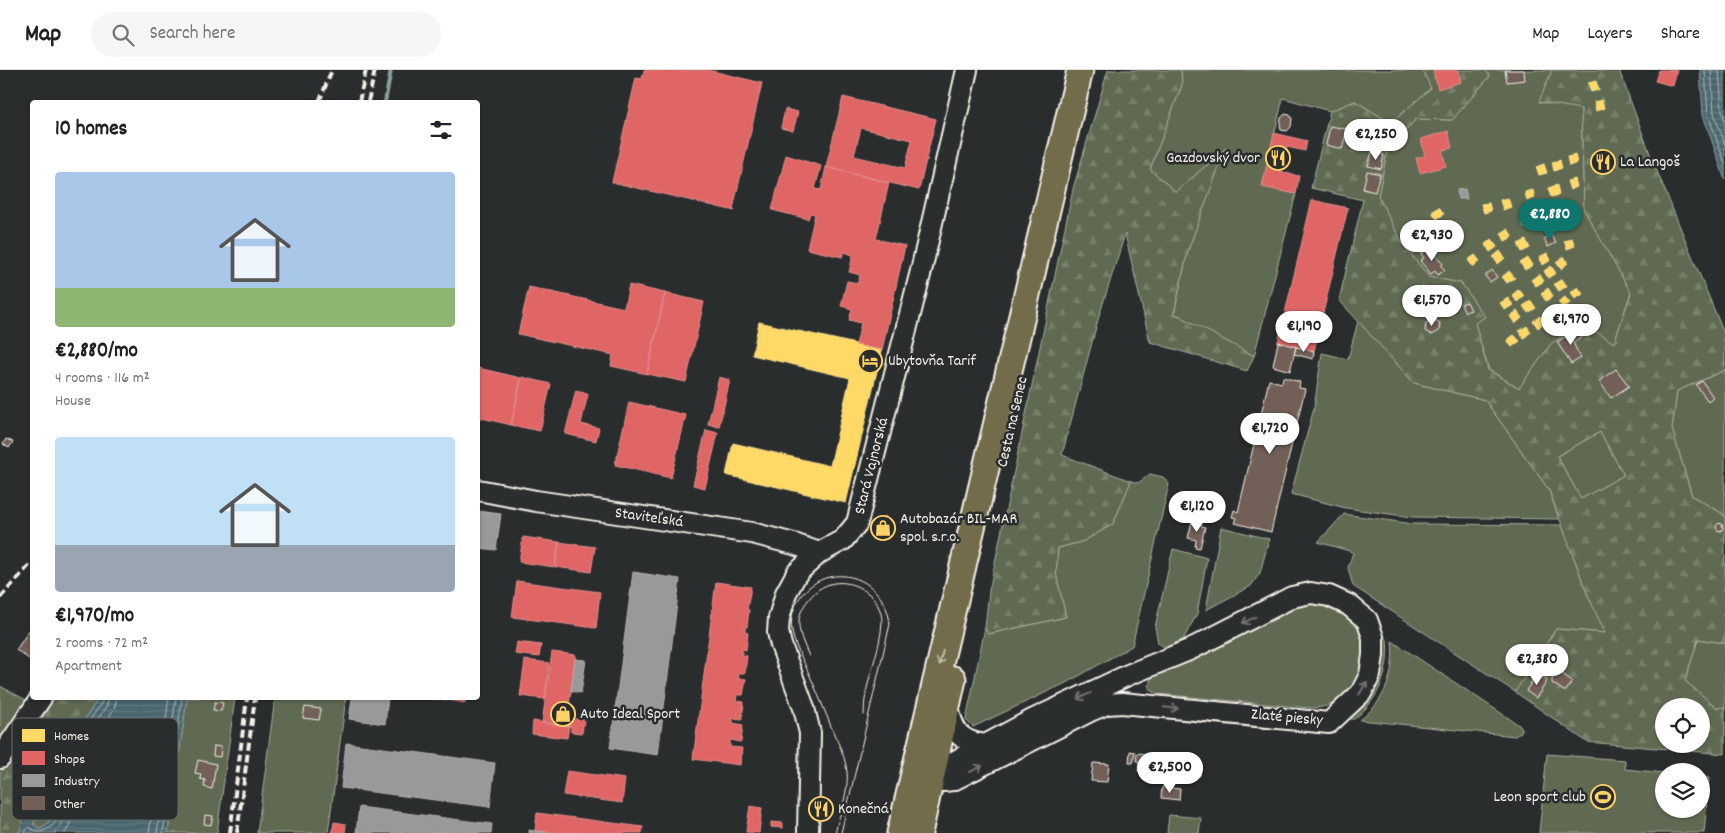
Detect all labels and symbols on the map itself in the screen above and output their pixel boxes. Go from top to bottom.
pin: €2,250 [1335,118,1417,161]
restaurant icon: Gazdovský dvor [1265,145,1291,171]
place label: Gazdovský dvor [1166,147,1260,170]
restaurant icon: La Langoš [1590,149,1616,175]
place label: La Langoš [1620,151,1680,174]
pin: €2,880 [1509,198,1591,241]
pin: €2,930 [1391,220,1473,262]
pin: €1,570 [1391,284,1473,327]
pin: €1,970 [1530,304,1612,346]
pin: €1,190 [1263,310,1345,353]
hotel icon: Ubytovňa Tarif [857,348,883,374]
place label: Ubytovňa Tarif [888,350,976,373]
street label: Cesta na Senec [991,374,1035,470]
pin: €1,720 [1229,412,1311,455]
street label: Stará Vajnorská [849,415,895,517]
pin: €1,120 [1156,490,1238,533]
street label: Staviteľská [613,502,685,534]
place label: Autobazár BIL-MAR spol. s.r.o. [900,508,1017,549]
shop icon: Autobazár BIL-MAR spol. s.r.o. [870,515,896,541]
one-way arrow [1242,616,1257,625]
pin: €2,380 [1496,644,1578,686]
one-way arrow [936,649,945,665]
one-way arrow [1358,682,1368,696]
one-way arrow [1077,691,1092,701]
shop icon: Auto Ideal Sport [550,701,576,727]
place label: Auto Ideal Sport [580,703,680,726]
one-way arrow [1162,703,1178,713]
street label: Zlaté piesky [1250,703,1324,733]
legend [12,718,178,820]
text: Homes [54,727,89,747]
text: Shops [54,750,85,770]
pin: €2,500 [1129,752,1211,794]
one-way arrow [968,764,983,773]
text: Industry [54,772,100,792]
sports icon: Leon sport club [1590,784,1616,810]
place label: Leon sport club [1493,786,1586,809]
text: Other [54,795,86,815]
restaurant icon: Konečná [808,796,834,822]
place label: Konečná [838,798,889,821]

